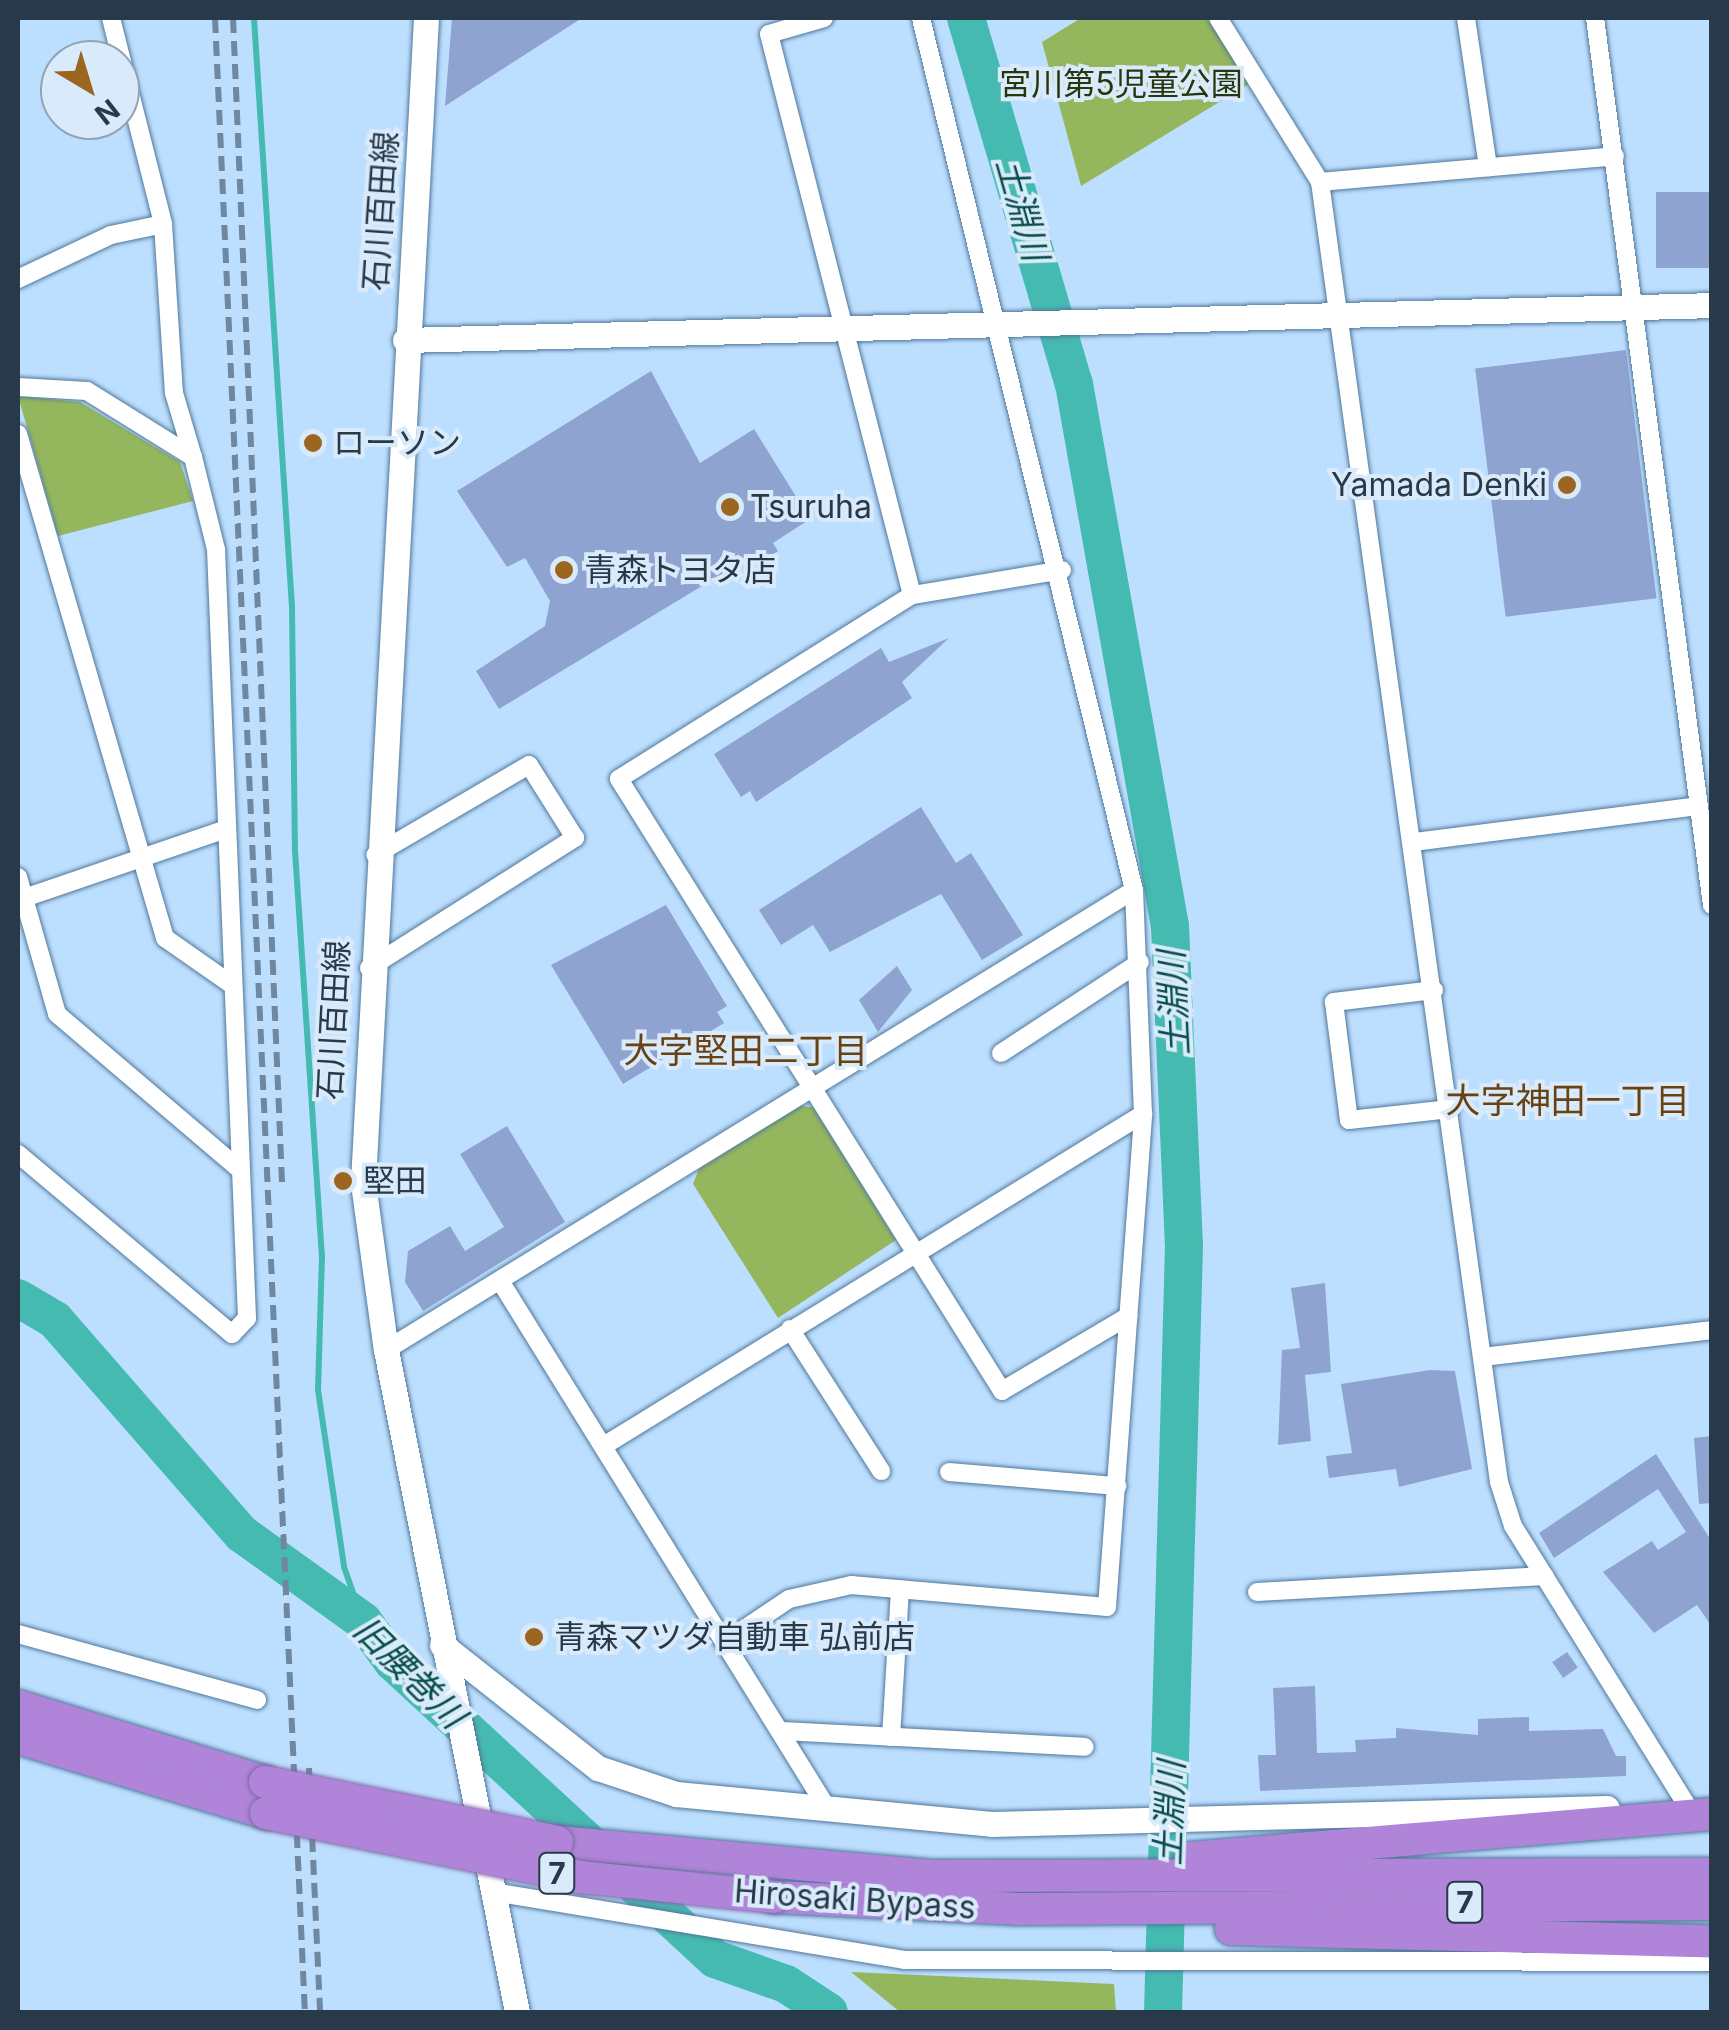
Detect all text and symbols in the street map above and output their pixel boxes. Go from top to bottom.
north arrow [40,40,140,140]
park label: 宮川第5児童公園 [999,65,1243,103]
text: N [88,92,126,132]
street label: 石川百田線 [356,130,406,292]
water label: 土淵川 [988,153,1058,265]
place label: ローソン [333,424,461,462]
marker: ローソン [302,432,324,454]
place label: Yamada Denki [1331,466,1547,504]
marker: Yamada Denki [1556,474,1578,496]
place label: Tsuruha [750,488,872,526]
marker: Tsuruha [719,496,741,518]
place label: 青森トヨタ店 [584,551,776,589]
marker: 青森トヨタ店 [553,559,575,581]
street label: 石川百田線 [311,939,357,1101]
water label: 土淵川 [1149,949,1197,1057]
district label: 大字堅田二丁目 [624,1029,868,1071]
district label: 大字神田一丁目 [1446,1079,1690,1121]
place label: 堅田 [363,1162,427,1200]
marker: 堅田 [332,1170,354,1192]
water label: 旧腰巻川 [346,1608,474,1736]
place label: 青森マツダ自動車 弘前店 [554,1618,915,1656]
marker: 青森マツダ自動車 弘前店 [523,1626,545,1648]
water label: 土淵川 [1146,1760,1192,1866]
road number: 7 [537,1848,577,1898]
street label: Hirosaki Bypass [733,1872,977,1928]
road number: 7 [1445,1877,1485,1927]

